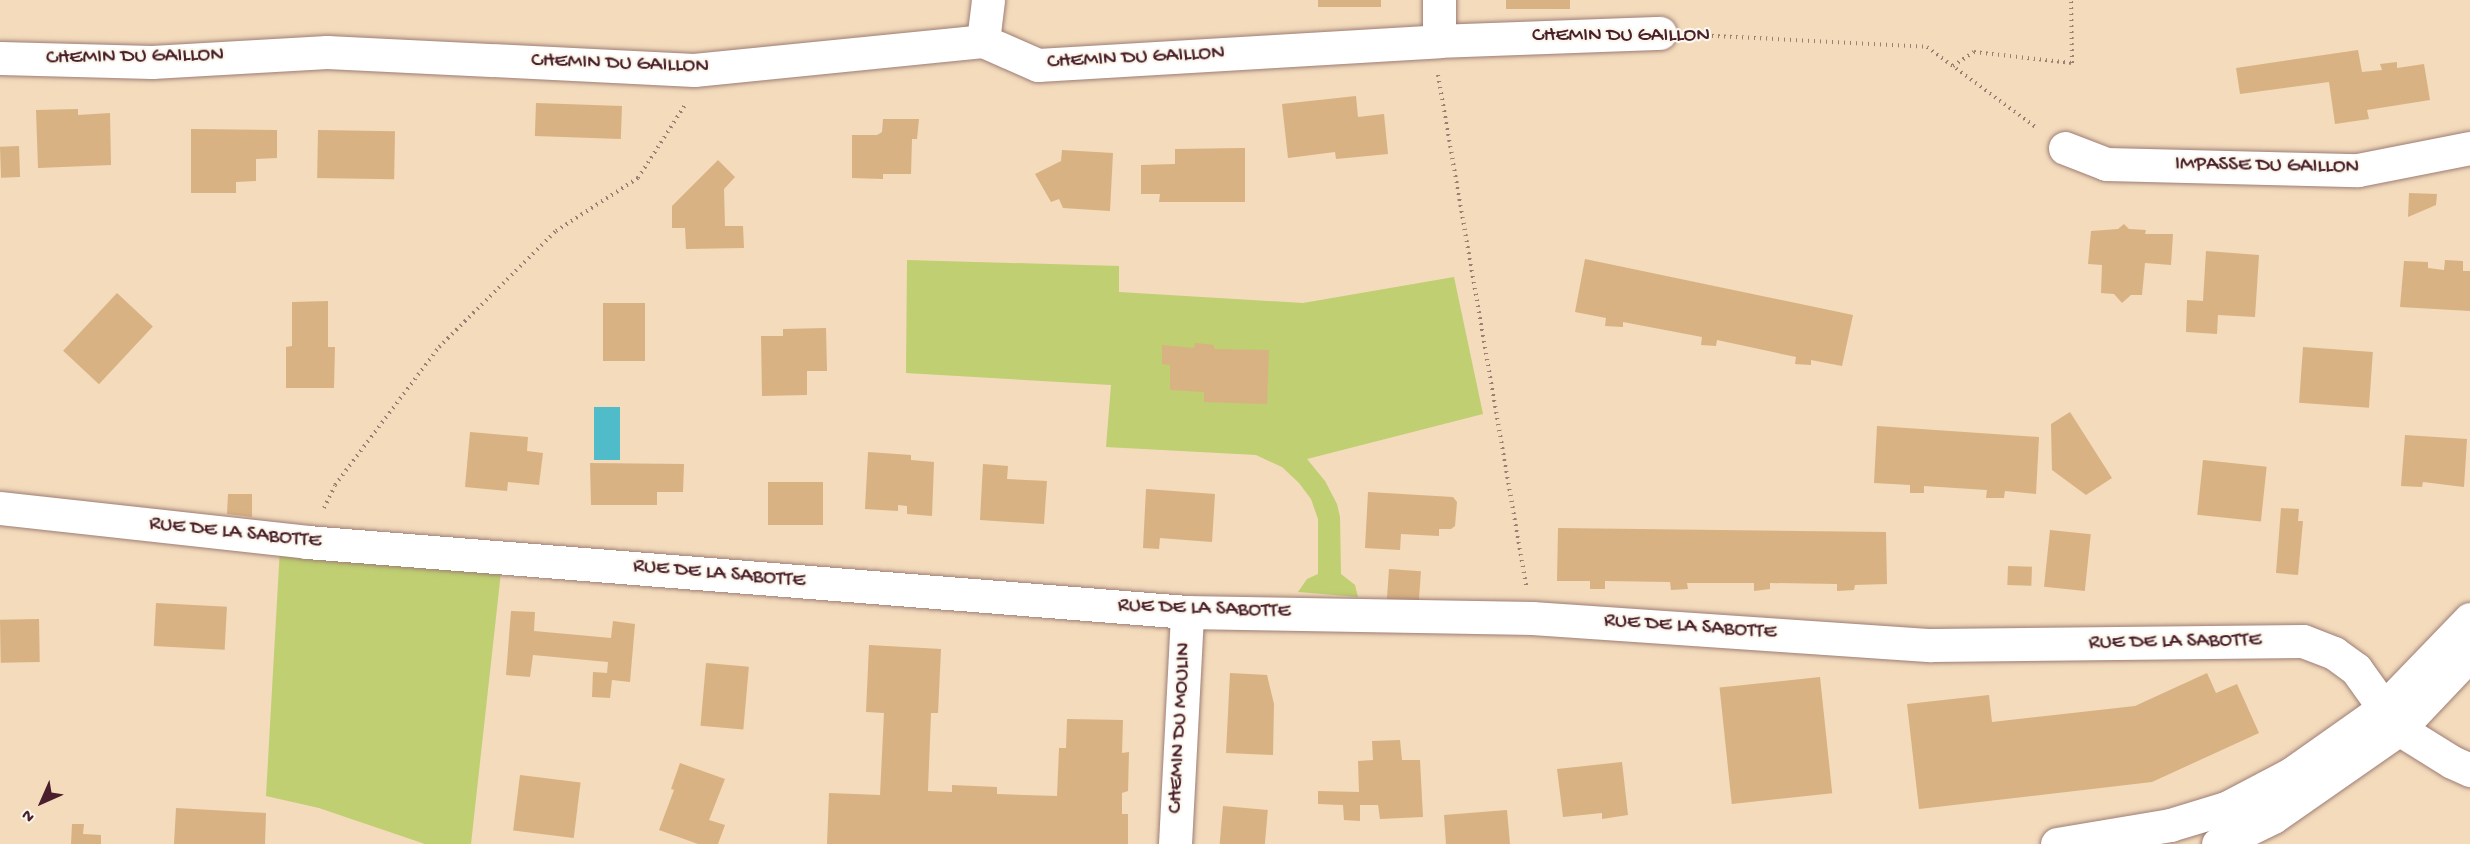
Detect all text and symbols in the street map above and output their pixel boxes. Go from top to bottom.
street label: CHEMIN DU GAILLON [1532,24,1710,50]
street label: CHEMIN DU GAILLON [1046,42,1226,76]
street label: CHEMIN DU GAILLON [46,44,224,72]
street label: CHEMIN DU GAILLON [531,49,709,81]
street label: IMPASSE DU GAILLON [2175,153,2359,181]
street label: RUE DE LA SABOTTE [148,512,322,556]
street label: RUE DE LA SABOTTE [632,555,806,595]
street label: RUE DE LA SABOTTE [1117,594,1291,626]
street label: RUE DE LA SABOTTE [1603,609,1777,647]
street label: RUE DE LA SABOTTE [2088,629,2262,657]
street label: CHEMIN DU MOULIN [1164,642,1198,814]
north arrow [12,772,72,832]
text: N [19,805,39,826]

